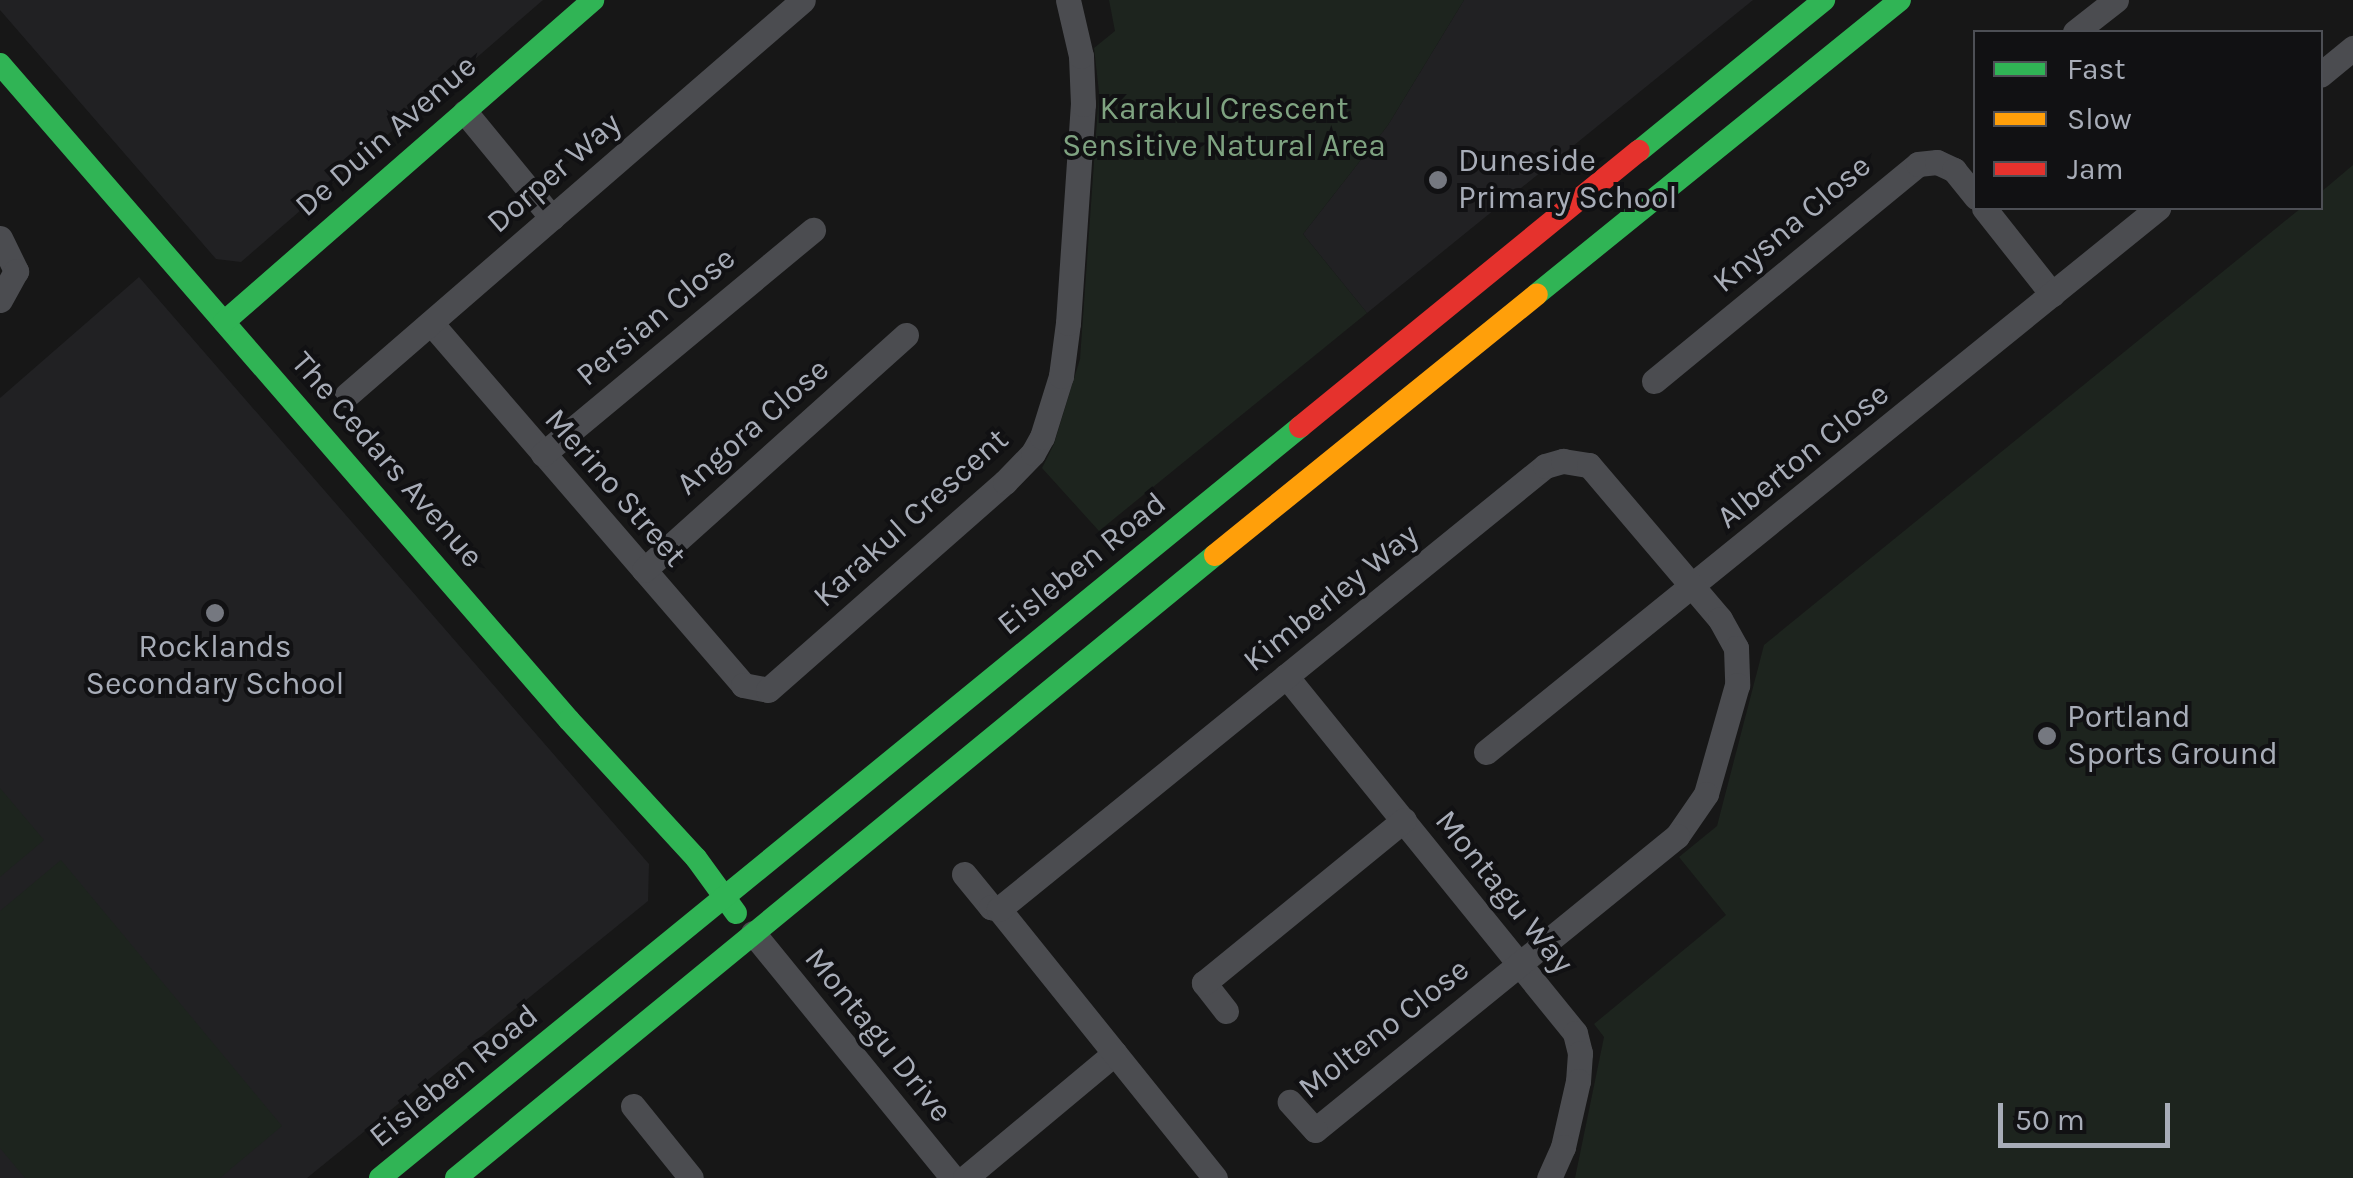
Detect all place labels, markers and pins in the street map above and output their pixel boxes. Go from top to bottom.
place label: Duneside Primary School [1458,143,1678,218]
marker: Duneside Primary School [1427,169,1449,191]
marker: Rocklands Secondary School [204,602,226,624]
place label: Rocklands Secondary School [86,629,344,704]
place label: Portland Sports Ground [2067,699,2278,774]
marker: Portland Sports Ground [2036,725,2058,747]

